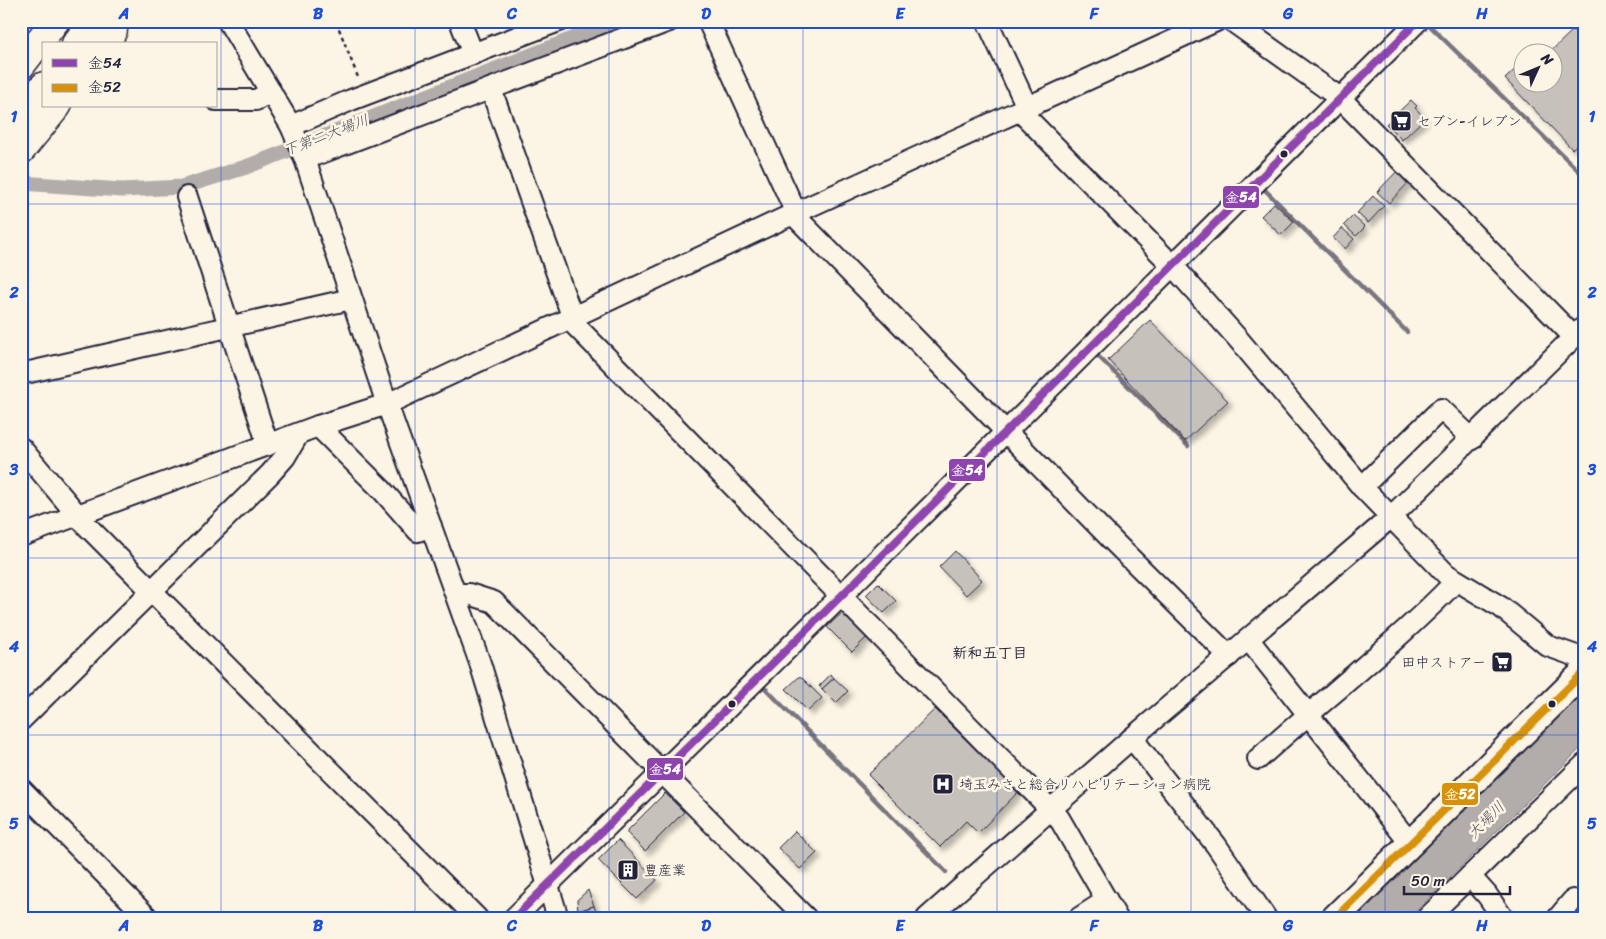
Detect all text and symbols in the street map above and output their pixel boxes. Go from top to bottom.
text: A [118,0,129,28]
text: B [313,0,324,28]
text: C [506,0,518,28]
text: D [701,0,711,28]
text: E [896,0,906,28]
text: F [1089,0,1100,28]
text: G [1282,0,1294,28]
text: H [1475,0,1488,28]
legend [42,42,218,108]
north arrow [1514,42,1564,92]
text: N [1534,46,1560,72]
text: 金54 [88,50,122,76]
text: 金52 [88,74,121,100]
text: 1 [11,102,18,131]
text: 1 [1589,102,1596,131]
water label: 下第二大場川 [279,107,373,163]
supermarket icon: セブン-イレブン [1389,109,1413,133]
place label: セブン-イレブン [1417,109,1522,134]
unlabelled marker [1279,149,1289,159]
line badge: 金54 [1222,185,1260,209]
text: 金54 [1225,185,1257,210]
text: 2 [8,278,19,307]
text: 2 [1586,278,1597,307]
text: 3 [9,455,19,484]
text: 3 [1587,455,1597,484]
line badge: 金54 [948,458,986,482]
text: 金54 [951,458,983,483]
text: 4 [8,632,19,661]
text: 4 [1586,632,1597,661]
district label: 新和五丁目 [952,640,1028,666]
place label: 田中ストアー [1401,650,1486,675]
supermarket icon: 田中ストアー [1490,650,1514,674]
unlabelled marker [727,699,737,709]
unlabelled marker [1547,699,1557,709]
line badge: 金54 [646,757,684,781]
text: 金54 [649,757,681,782]
hospital icon: 埼玉みさと総合リハビリテーション病院 [931,772,955,796]
place label: 埼玉みさと総合リハビリテーション病院 [959,772,1211,797]
line badge: 金52 [1441,782,1479,806]
text: 金52 [1445,782,1476,807]
water label: 大場川 [1461,795,1511,845]
text: 5 [9,809,19,838]
text: 5 [1587,809,1597,838]
building icon: 豊産業 [616,858,640,882]
place label: 豊産業 [644,858,686,883]
scale bar [1404,864,1510,896]
text: 50 m [1411,868,1446,894]
text: A [118,911,129,939]
text: B [313,911,324,939]
text: C [506,911,518,939]
text: D [701,911,711,939]
text: E [896,911,906,939]
text: F [1089,911,1100,939]
text: G [1282,911,1294,939]
text: H [1475,911,1488,939]

